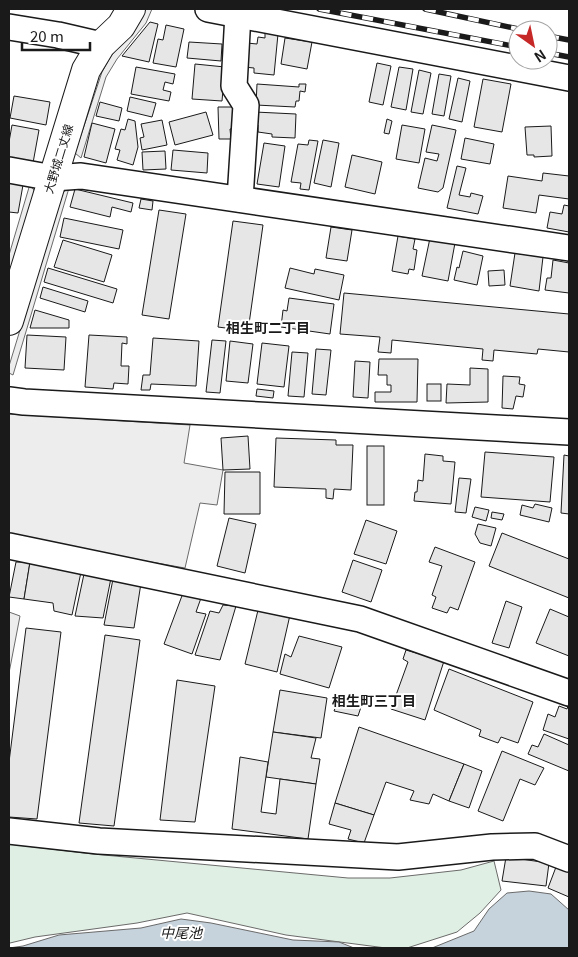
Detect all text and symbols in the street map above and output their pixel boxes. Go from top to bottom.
scale bar [22,20,90,52]
north arrow [508,20,558,70]
text: 20 m [30,25,64,46]
text: N [531,45,550,68]
street label: 大野城二丈線 [39,122,76,195]
district label: 相生町二丁目 [226,317,310,337]
district label: 相生町三丁目 [332,690,416,710]
water label: 中尾池 [160,922,204,942]

